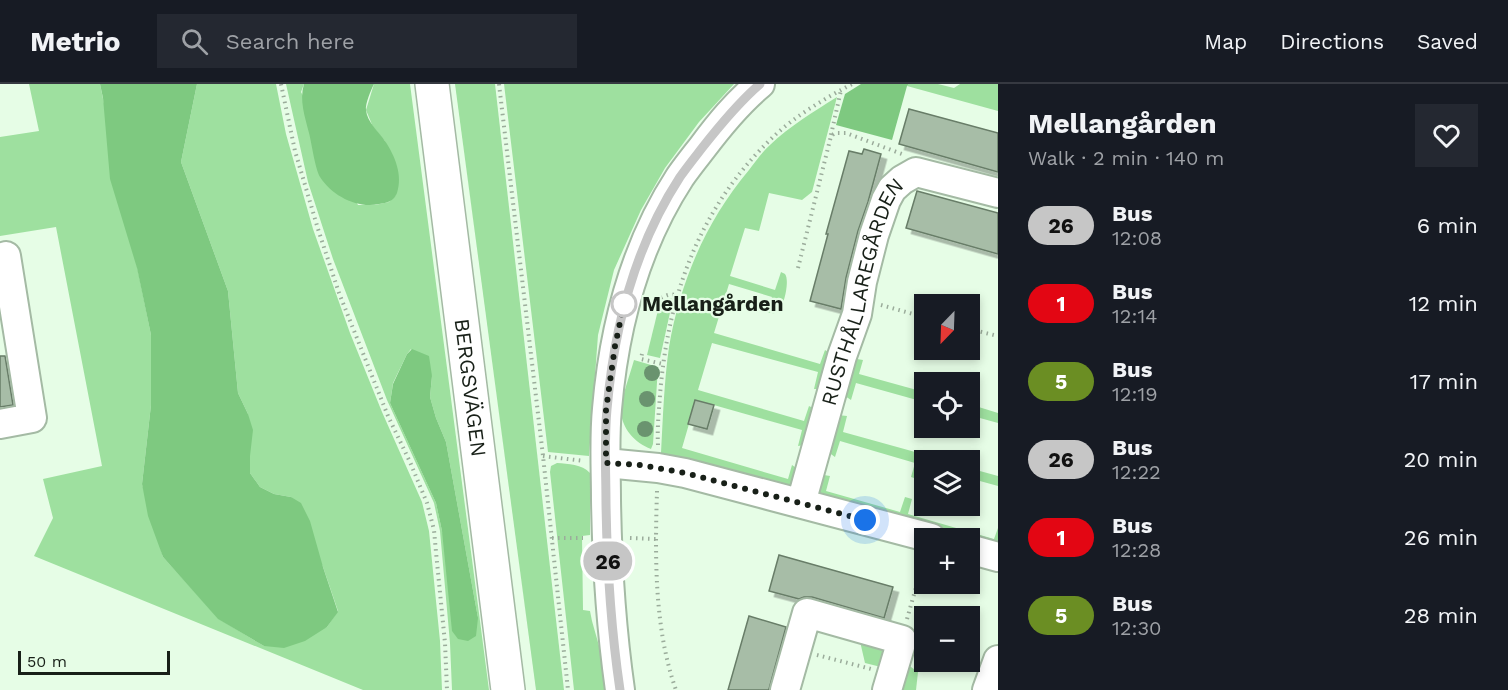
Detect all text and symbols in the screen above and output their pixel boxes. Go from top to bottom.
search box [157,14,577,68]
text: Metrio [30,25,121,58]
icon: search [178,25,211,58]
text: Search here [226,29,355,54]
text: Map [1204,29,1247,54]
text: Directions [1280,29,1384,54]
text: Saved [1417,29,1478,54]
button: heart [1415,104,1478,167]
text: Mellangården [1028,107,1217,140]
text: Walk · 2 min · 140 m [1028,146,1224,170]
street label: RUSTHÅLLAREGÅRDEN [816,172,908,408]
text: Bus [1112,201,1152,226]
text: 26 [1048,213,1074,238]
text: 6 min [1417,213,1478,238]
text: 12:08 [1112,226,1162,250]
text: Bus [1112,279,1152,304]
marker: Mellangården [611,291,637,317]
place label: Mellangården [642,291,783,316]
text: 1 [1056,291,1066,316]
text: 12 min [1409,291,1478,316]
north arrow [914,294,980,360]
map controls [914,294,980,672]
text: 12:14 [1112,304,1157,328]
street label: BERGSVÄGEN [450,317,492,458]
text: Bus [1112,357,1152,382]
text: 5 [1055,369,1067,394]
text: 17 min [1410,369,1478,394]
button: locate [914,372,980,438]
text: 12:19 [1112,382,1158,406]
text: Bus [1112,435,1152,460]
text: 26 [1048,447,1074,472]
text: 20 min [1404,447,1478,472]
button: layers [914,450,980,516]
text: 12:22 [1112,460,1161,484]
your location [850,505,880,535]
text: Bus [1112,513,1152,538]
text: 1 [1056,525,1066,550]
text: 26 min [1404,525,1478,550]
button: + [914,528,980,594]
text: 12:28 [1112,538,1161,562]
line badge: 26 [581,542,635,580]
text: 26 [595,549,621,574]
text: Bus [1112,591,1152,616]
text: 5 [1055,603,1067,628]
text: 28 min [1404,603,1478,628]
button: − [914,606,980,672]
text: 12:30 [1112,616,1161,640]
scale bar [18,648,170,676]
text: 50 m [27,652,67,671]

